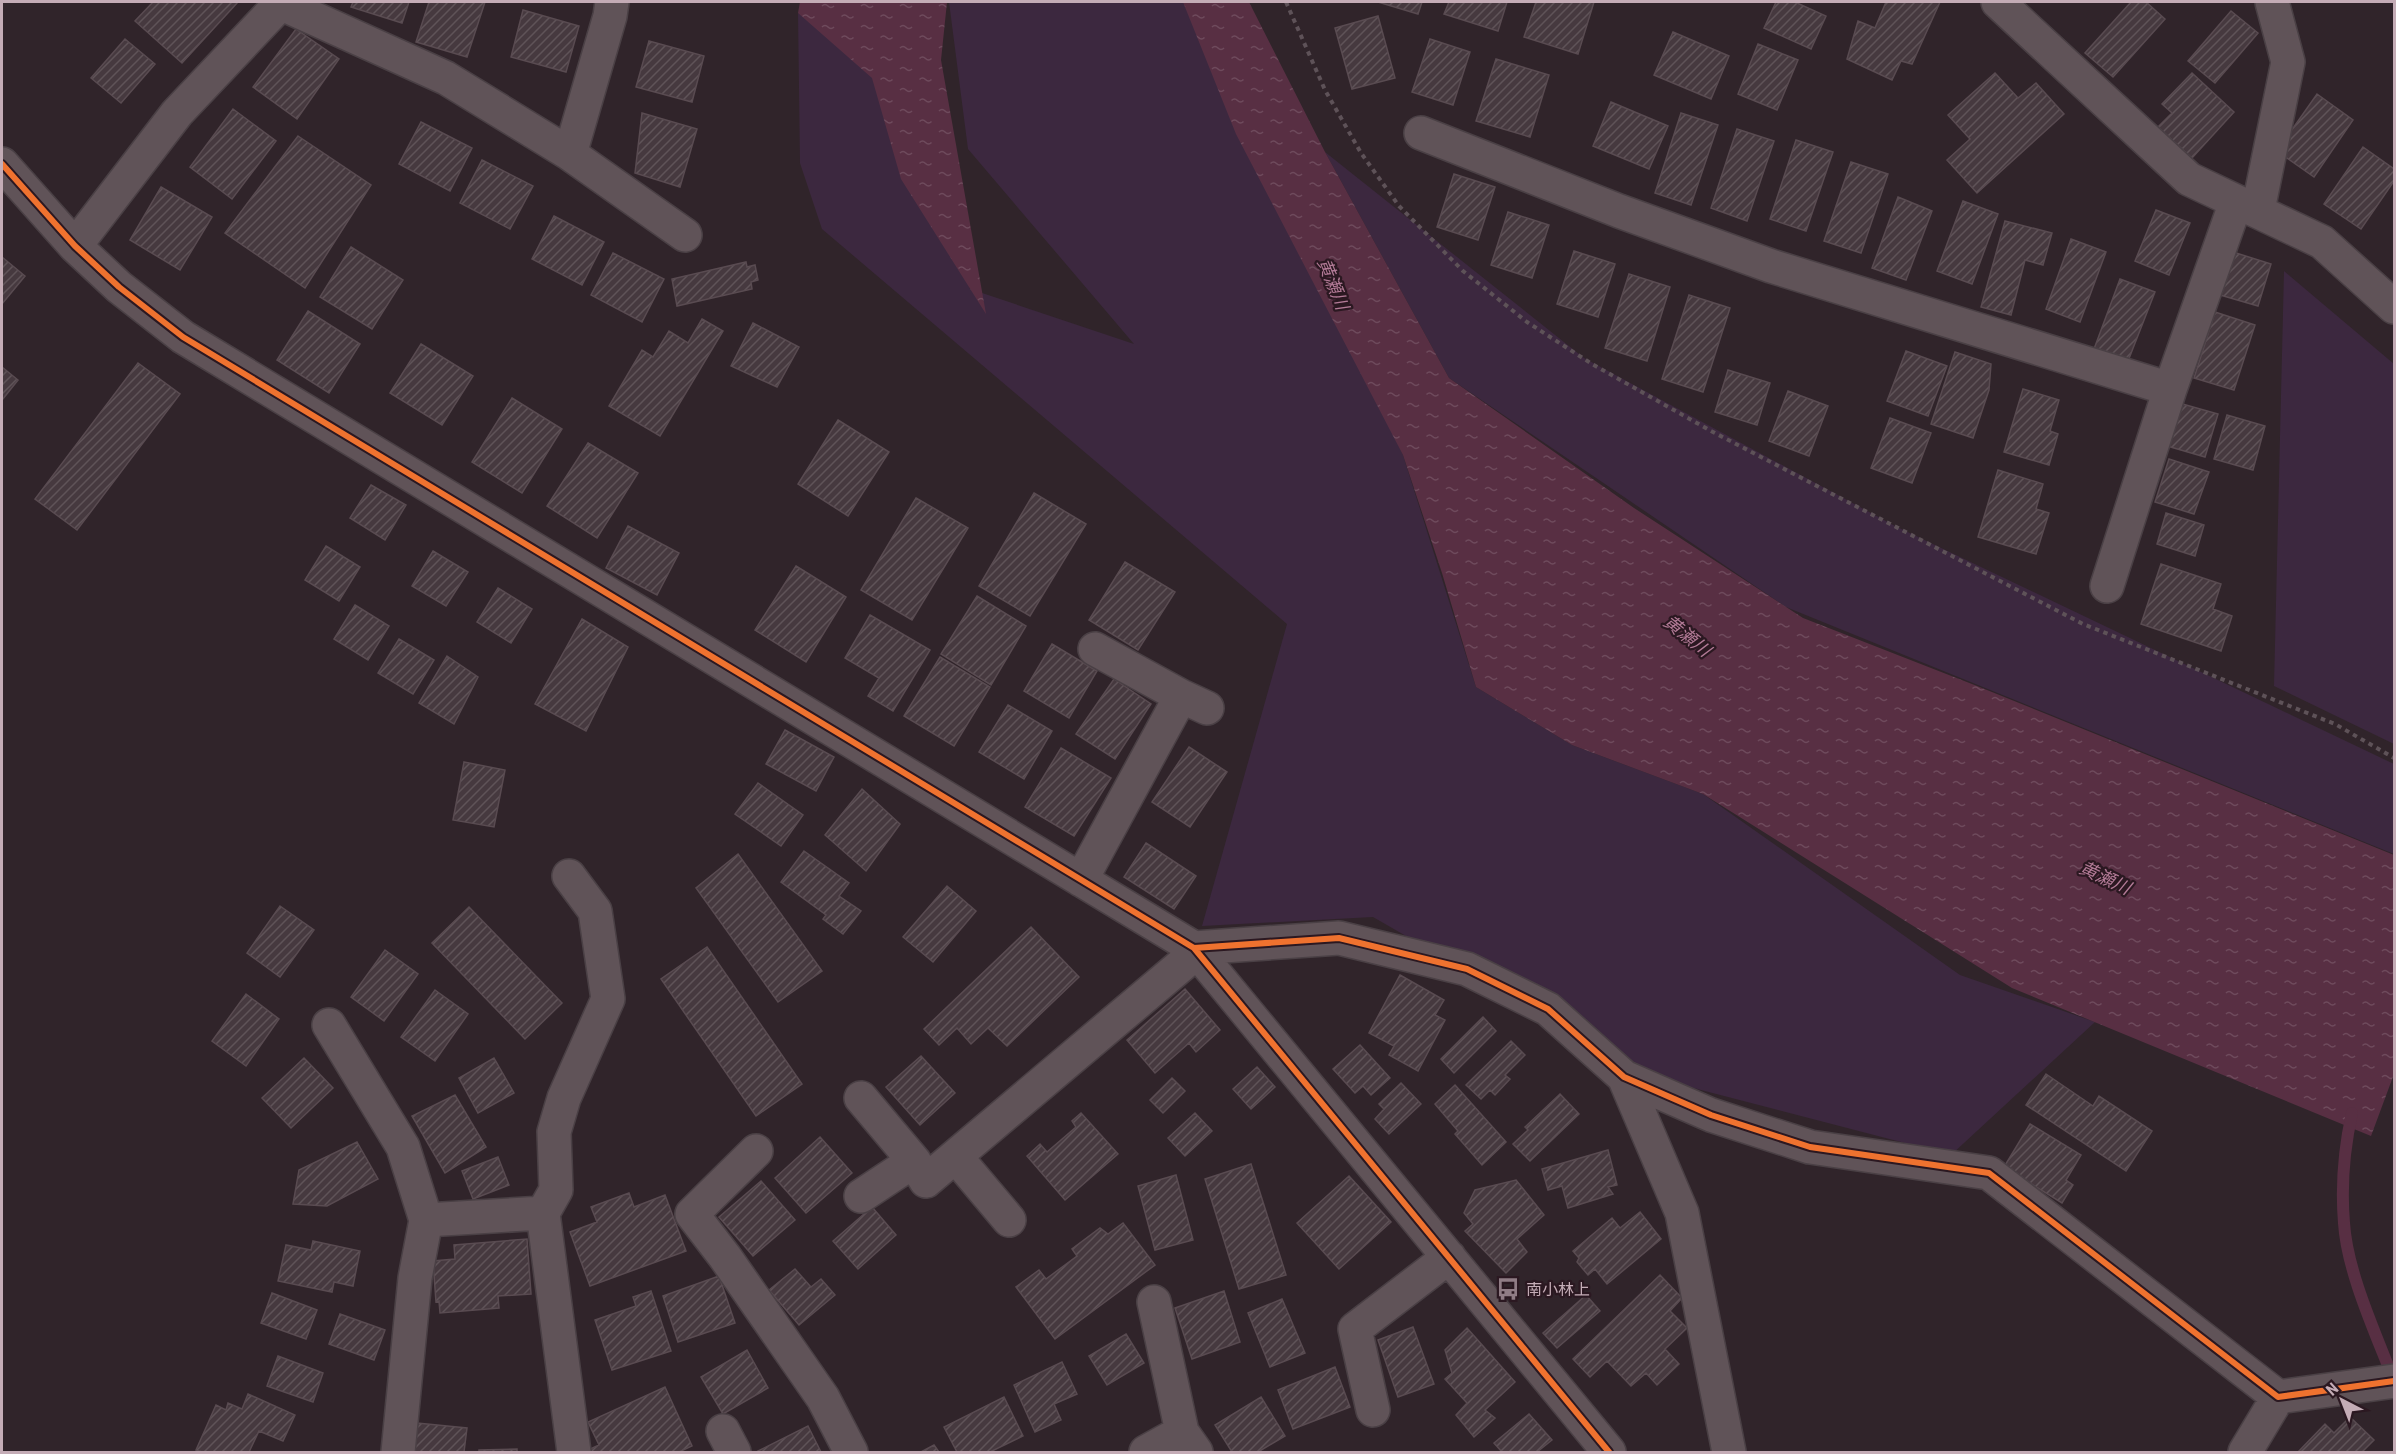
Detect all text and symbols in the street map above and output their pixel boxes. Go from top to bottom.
water label: 黄瀬川 [1314,255,1354,315]
water label: 黄瀬川 [1660,610,1716,662]
water label: 黄瀬川 [2076,857,2136,899]
bus stop icon: 南小林上 [1495,1276,1521,1302]
place label: 南小林上 [1526,1280,1590,1299]
north arrow [2312,1370,2372,1430]
text: N [2322,1379,2342,1400]

